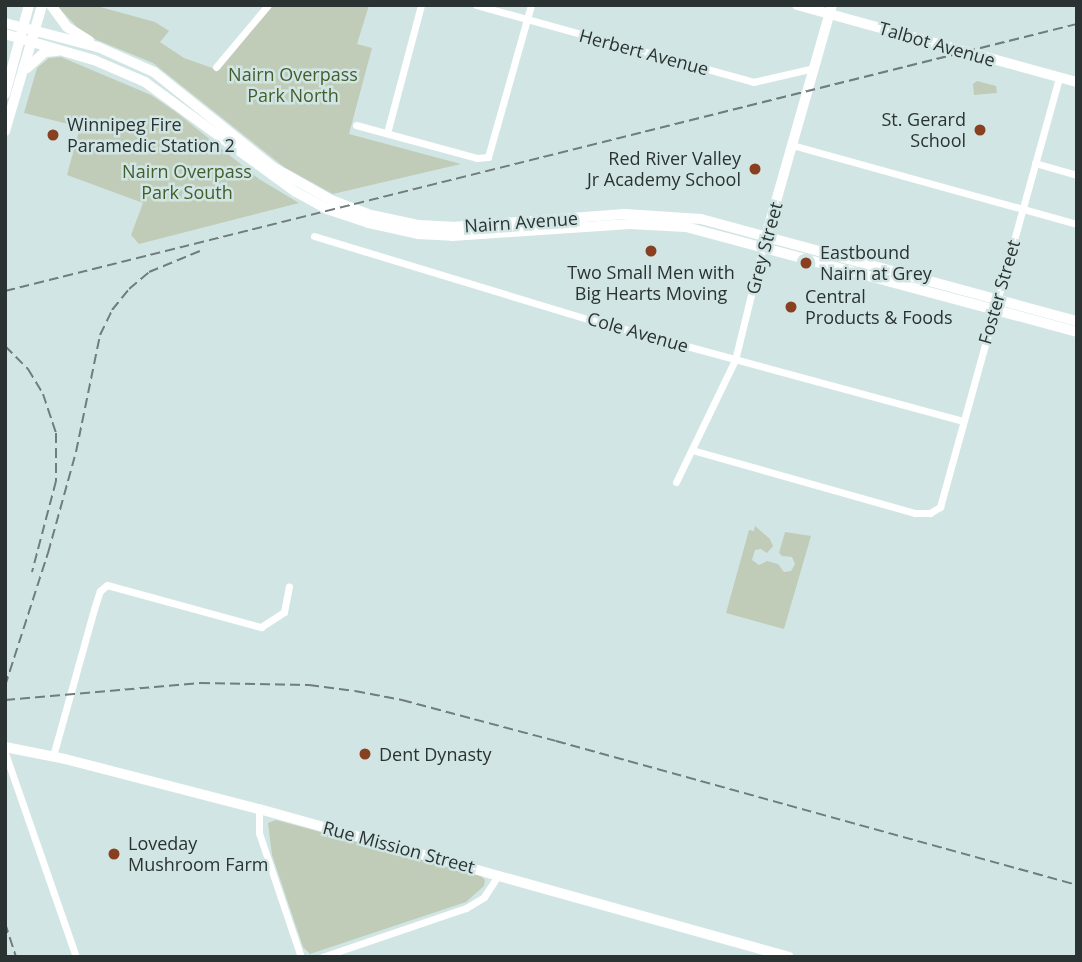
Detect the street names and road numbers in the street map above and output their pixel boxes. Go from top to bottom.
street label: Talbot Avenue [876,17,998,71]
street label: Herbert Avenue [577,24,711,80]
street label: Grey Street [741,200,787,296]
street label: Nairn Avenue [463,207,579,237]
street label: Foster Street [974,237,1024,347]
street label: Cole Avenue [585,307,691,357]
street label: Rue Mission Street [321,816,477,878]

